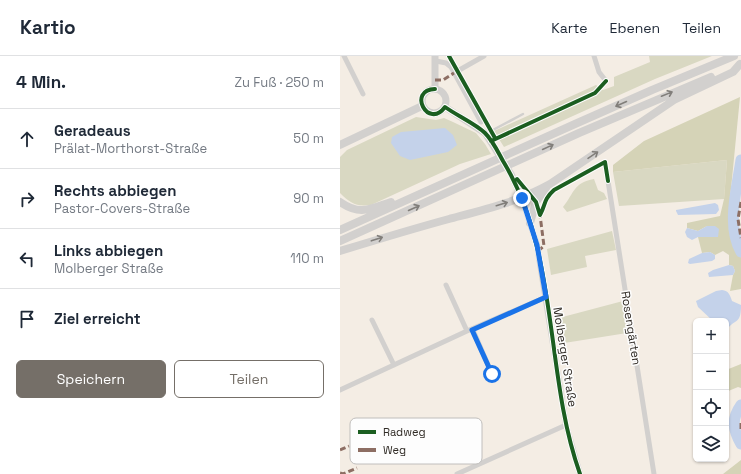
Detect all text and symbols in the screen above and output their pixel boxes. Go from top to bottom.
text: Kartio [20,15,76,40]
text: Karte [551,19,588,37]
text: Ebenen [610,19,660,37]
text: Teilen [682,19,721,37]
text: 4 Min. [16,71,66,93]
text: Zu Fuß · 250 m [235,74,324,91]
one-way arrow [661,90,673,98]
one-way arrow [615,100,627,108]
text: Geradeaus [54,121,131,140]
icon: ahead [16,128,38,150]
text: 50 m [293,130,324,147]
text: Prälat-Morthorst-Straße [54,140,207,157]
one-way arrow [542,143,554,150]
one-way arrow [588,151,599,159]
text: Rechts abbiegen [54,181,176,200]
icon: right [16,188,38,210]
route end [513,189,531,207]
text: 90 m [293,190,324,207]
text: Pastor-Covers-Straße [54,200,190,217]
one-way arrow [496,200,509,207]
one-way arrow [408,204,420,211]
one-way arrow [370,235,383,242]
text: Links abbiegen [54,241,163,260]
icon: left [16,248,38,270]
text: 110 m [290,250,324,267]
text: Molberger Straße [54,260,163,277]
street label: Rosengärten [617,290,645,366]
street label: Molberger Straße [549,306,581,408]
icon: arrive [16,308,38,330]
text: Ziel erreicht [54,309,141,328]
map controls [693,318,729,462]
button: + [693,318,729,354]
button: − [693,354,729,390]
button: Speichern [16,360,166,398]
button: Teilen [174,360,324,398]
route start [483,365,501,383]
button: locate [693,390,729,426]
legend [350,418,482,464]
text: Radweg [383,425,425,439]
button: layers [693,426,729,462]
text: Weg [383,443,406,457]

